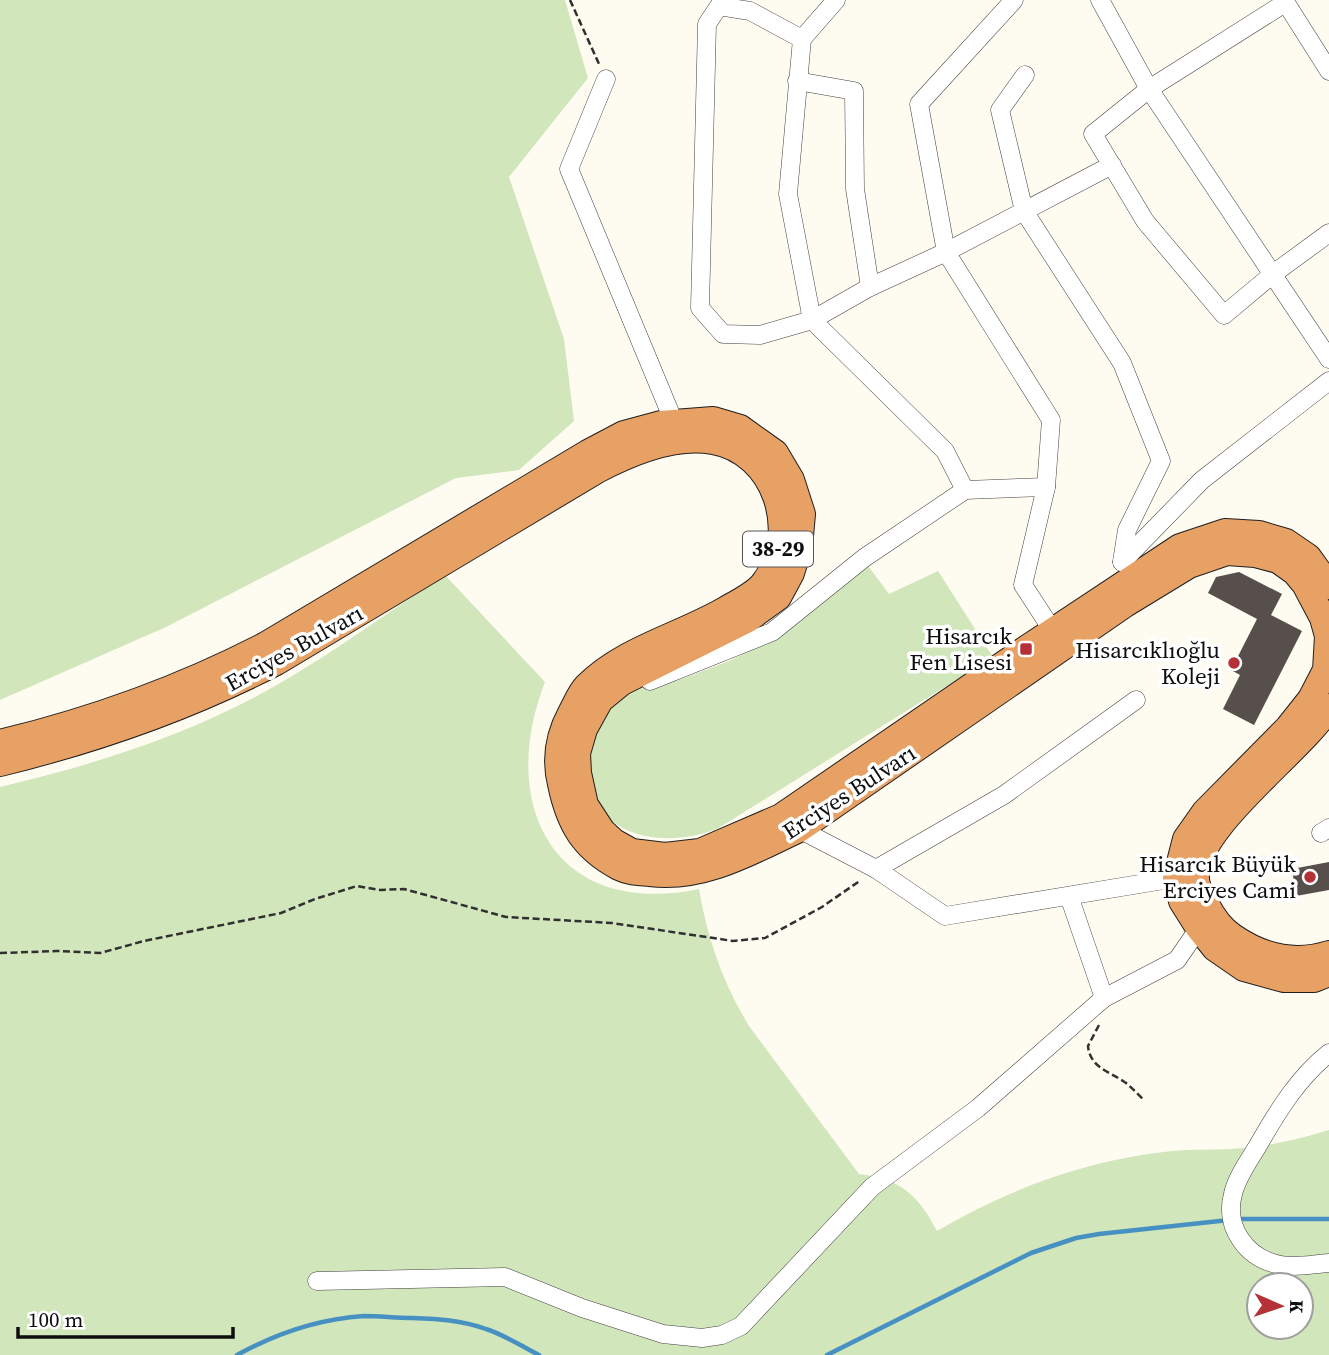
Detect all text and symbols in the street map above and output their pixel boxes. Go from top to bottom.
road number: 38-29 [743,532,813,566]
street label: Erciyes Bulvarı [219,597,369,699]
place label: Hisarcık Fen Lisesi [909,620,1012,678]
place label: Hisarcıklıoğlu Koleji [1075,634,1220,692]
marker: Hisarcık Fen Lisesi [1018,641,1034,657]
marker: Hisarcıklıoğlu Koleji [1226,655,1242,671]
street label: Erciyes Bulvarı [776,737,922,847]
place label: Hisarcık Büyük Erciyes Cami [1139,848,1296,906]
marker: Hisarcık Büyük Erciyes Cami [1302,869,1318,885]
north arrow [1245,1271,1315,1341]
scale bar [18,1296,233,1340]
text: K [1284,1300,1310,1314]
text: 100 m [28,1305,83,1334]

